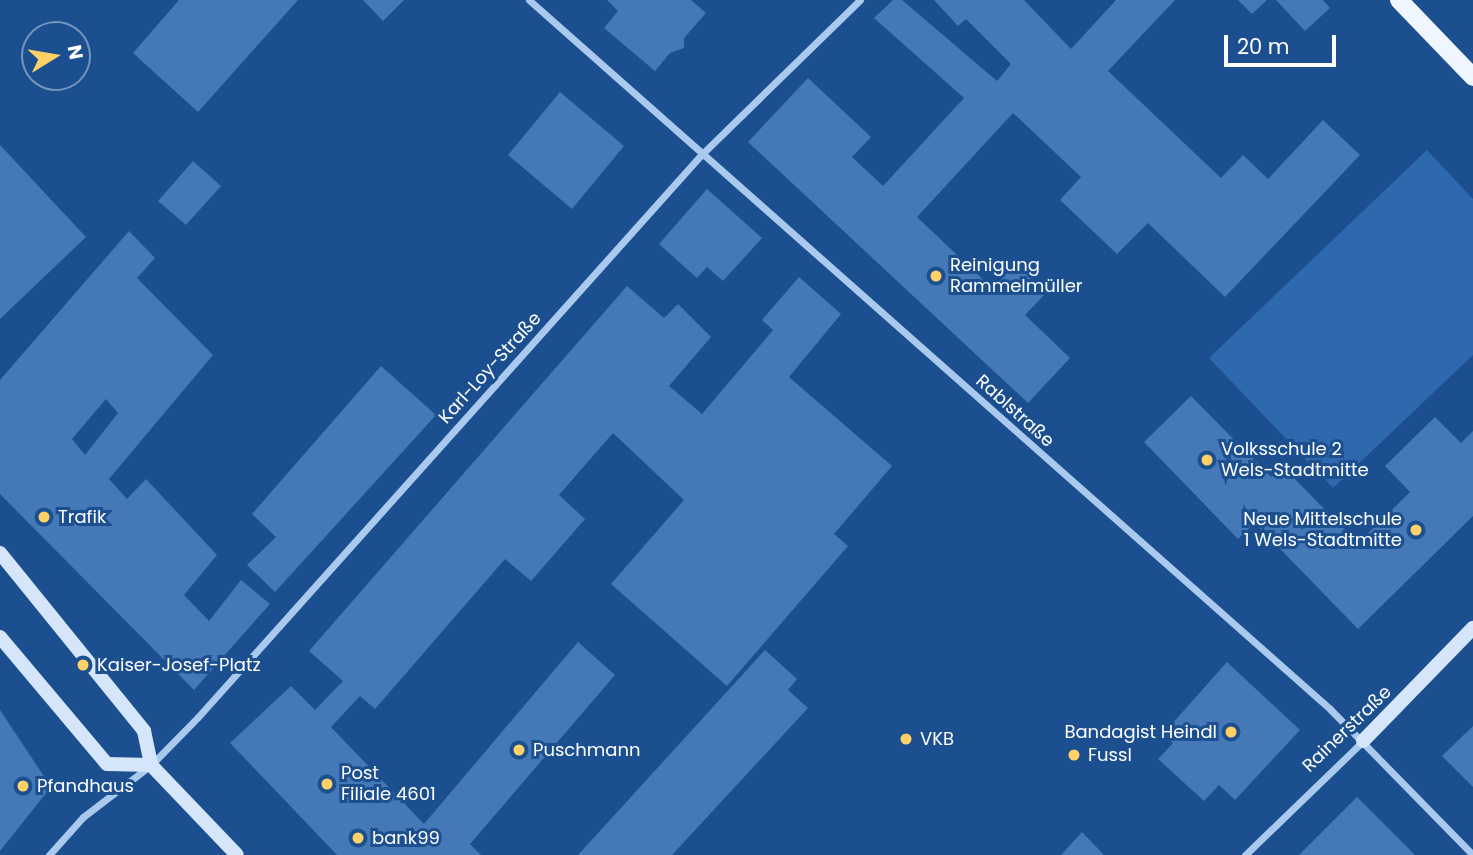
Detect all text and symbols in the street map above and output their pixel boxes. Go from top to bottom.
north arrow [21,21,91,91]
scale bar [1228,21,1340,65]
text: 20 m [1237,32,1290,61]
text: N [61,43,90,62]
place label: Reinigung Rammelmüller [950,255,1083,298]
marker: Reinigung Rammelmüller [928,268,944,284]
street label: Karl-Loy-Straße [434,308,546,428]
street label: Rablstraße [971,370,1059,452]
place label: Volksschule 2 Wels-Stadtmitte [1221,439,1369,482]
marker: Volksschule 2 Wels-Stadtmitte [1199,452,1215,468]
place label: Trafik [58,506,106,528]
marker: Trafik [36,509,52,525]
place label: Neue Mittelschule 1 Wels-Stadtmitte [1243,509,1402,552]
marker: Neue Mittelschule 1 Wels-Stadtmitte [1408,522,1424,538]
place label: Kaiser-Josef-Platz [97,654,261,676]
marker: Kaiser-Josef-Platz [75,657,91,673]
street label: Rainerstraße [1298,681,1396,777]
place label: Bandagist Heindl [1064,721,1217,743]
marker: Bandagist Heindl [1223,724,1239,740]
place label: VKB [920,728,954,750]
marker: VKB [898,731,914,747]
place label: Puschmann [533,739,641,761]
marker: Puschmann [511,742,527,758]
place label: Fussl [1088,744,1132,766]
marker: Fussl [1066,747,1082,763]
place label: Post Filiale 4601 [341,763,436,806]
place label: Pfandhaus [37,775,134,797]
marker: Post Filiale 4601 [319,776,335,792]
marker: Pfandhaus [15,778,31,794]
place label: bank99 [372,827,440,849]
marker: bank99 [350,830,366,846]

